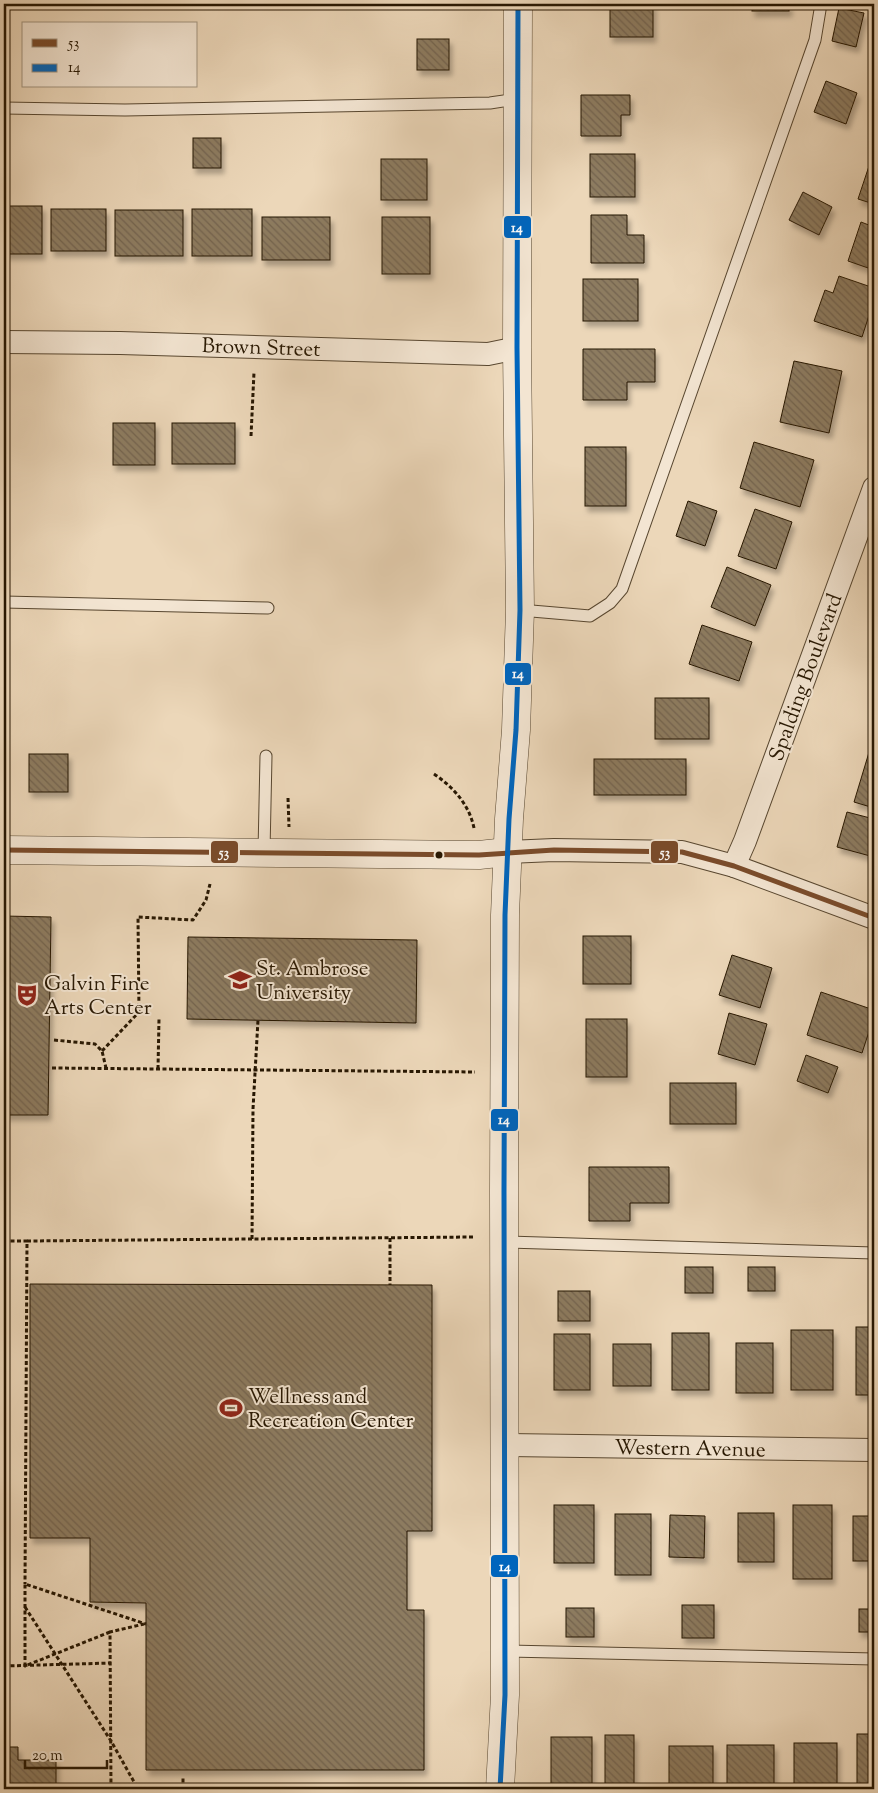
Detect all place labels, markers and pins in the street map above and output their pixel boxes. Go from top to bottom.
unlabelled marker [434,850,444,860]
place label: St. Ambrose University [256,955,369,1009]
school or university icon: St. Ambrose University [227,967,253,993]
place label: Galvin Fine Arts Center [44,970,152,1024]
theatre icon: Galvin Fine Arts Center [14,982,40,1008]
place label: Wellness and Recreation Center [248,1383,414,1437]
sports icon: Wellness and Recreation Center [218,1395,244,1421]

